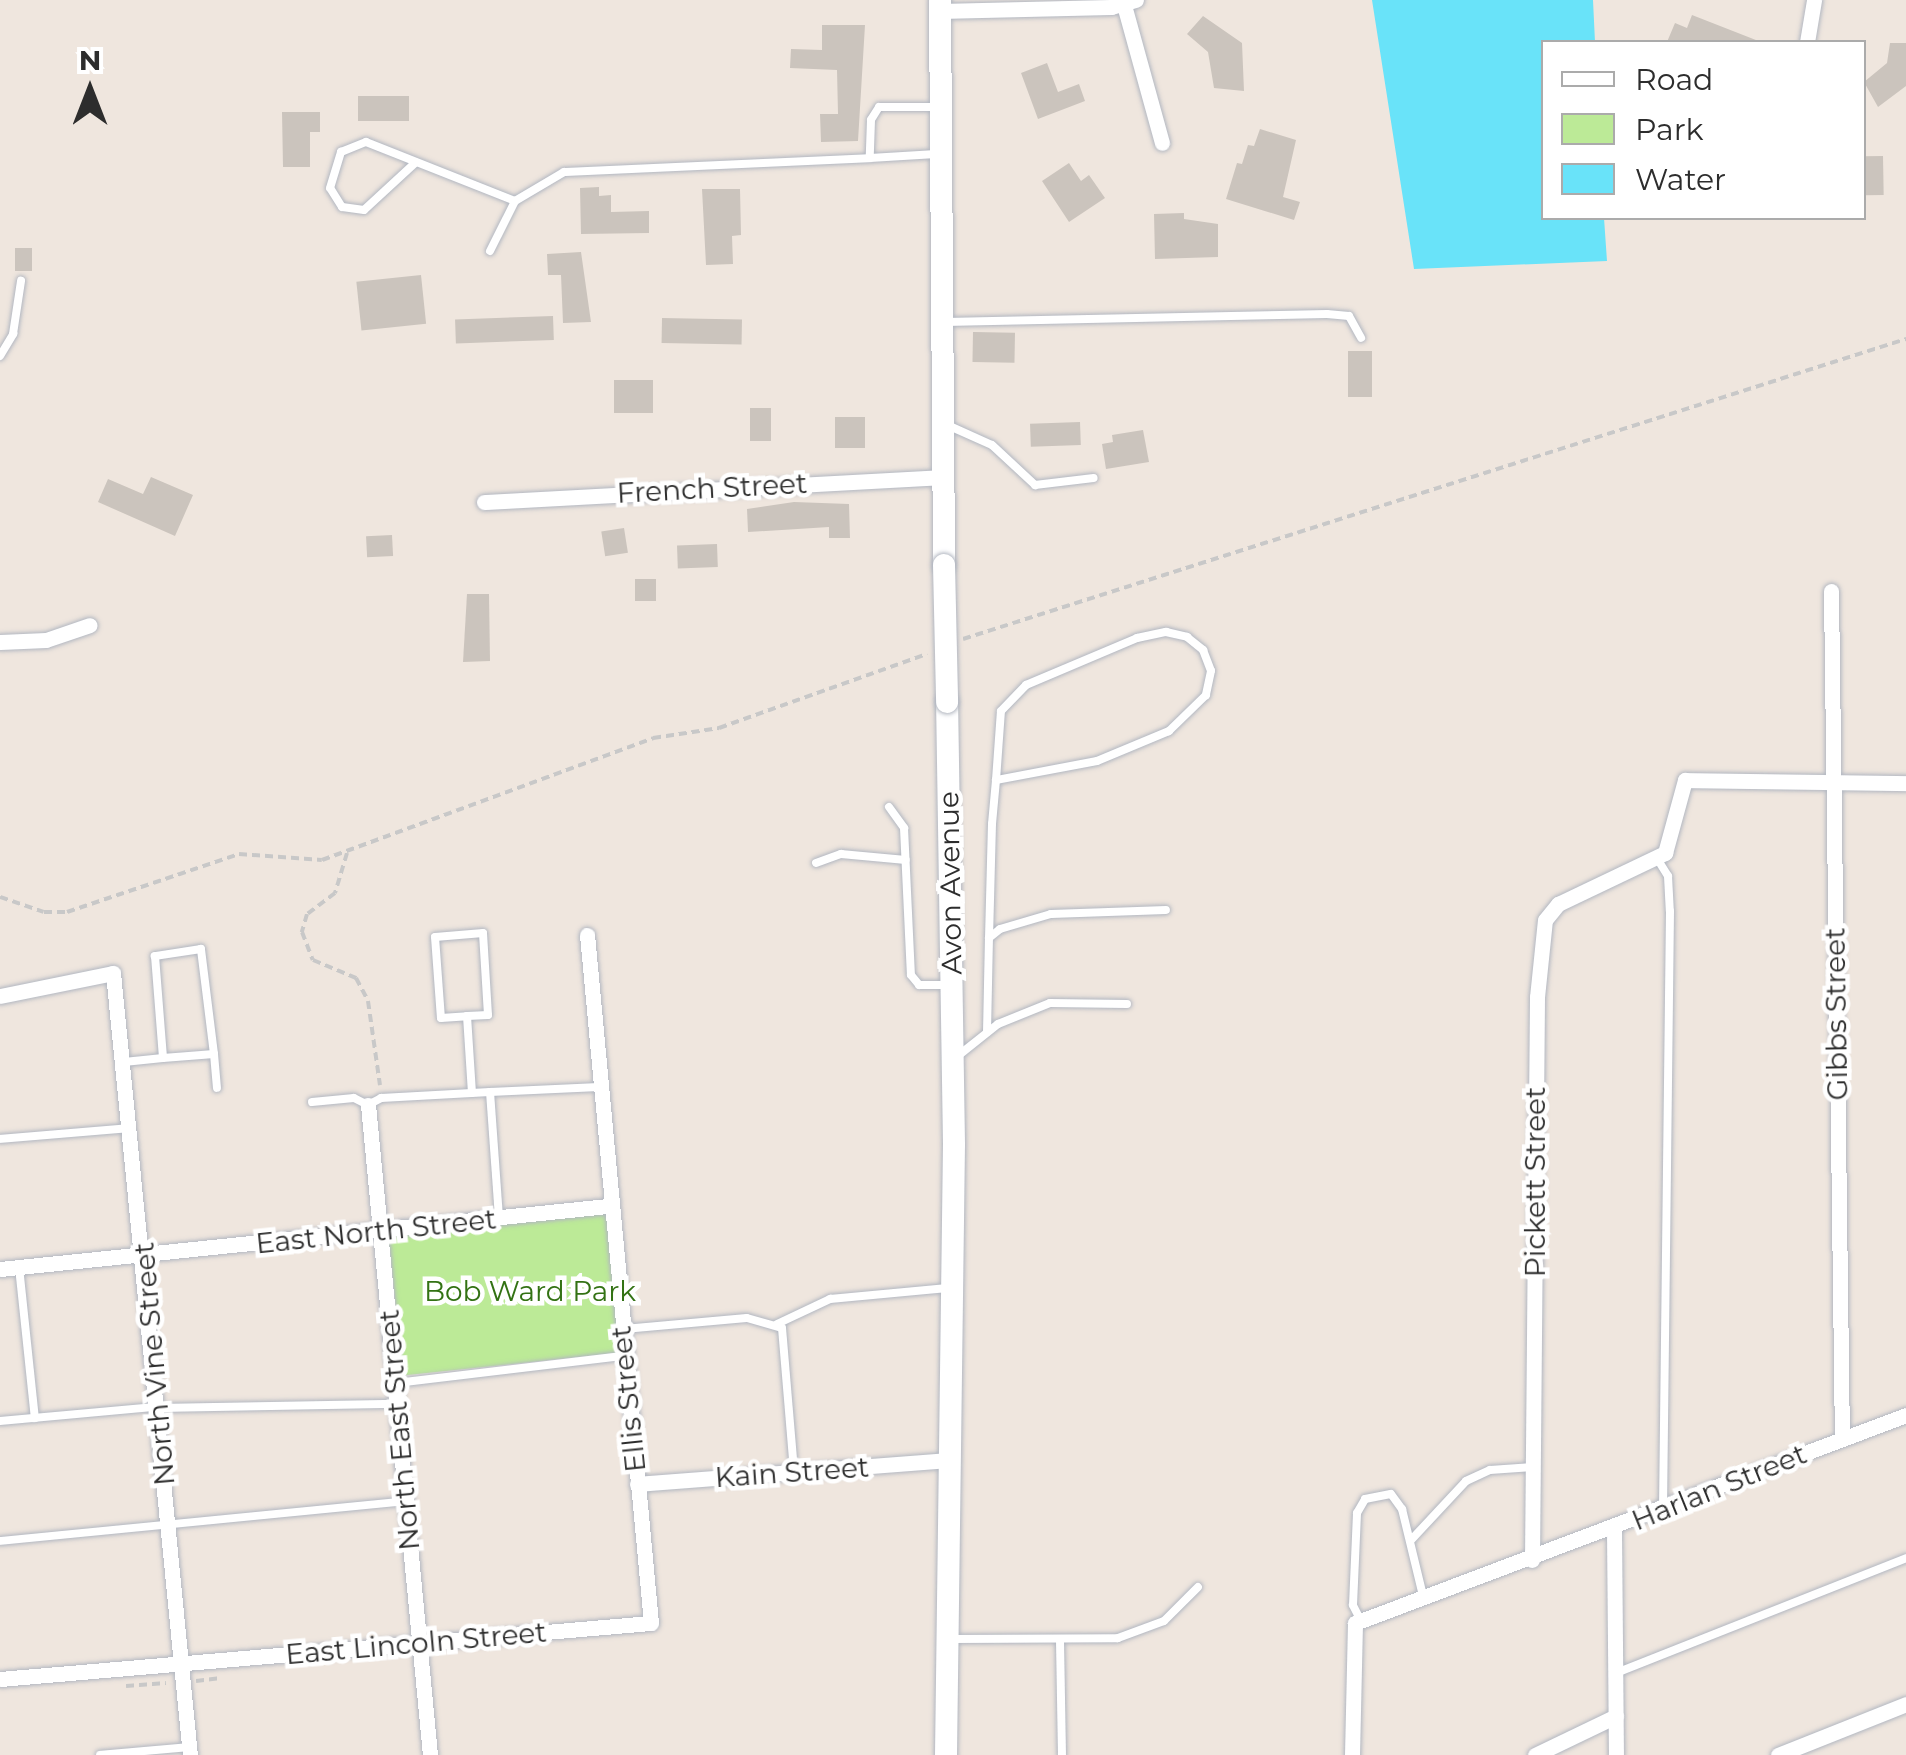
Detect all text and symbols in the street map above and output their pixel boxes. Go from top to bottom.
north arrow [40,40,140,140]
legend [1541,40,1866,220]
text: N [79,43,101,77]
text: Road [1635,61,1713,98]
text: Park [1635,111,1704,148]
text: Water [1635,161,1726,198]
street label: French Street [616,466,808,510]
street label: Avon Avenue [932,791,968,975]
street label: Gibbs Street [1818,927,1854,1101]
street label: Pickett Street [1518,1087,1552,1277]
street label: East North Street [254,1202,498,1260]
street label: North Vine Street [127,1241,181,1487]
park label: Bob Ward Park [424,1274,636,1308]
street label: North East Street [372,1308,426,1552]
street label: Ellis Street [604,1324,652,1474]
street label: Harlan Street [1627,1437,1811,1537]
street label: Kain Street [714,1450,870,1494]
street label: East Lincoln Street [284,1615,548,1671]

